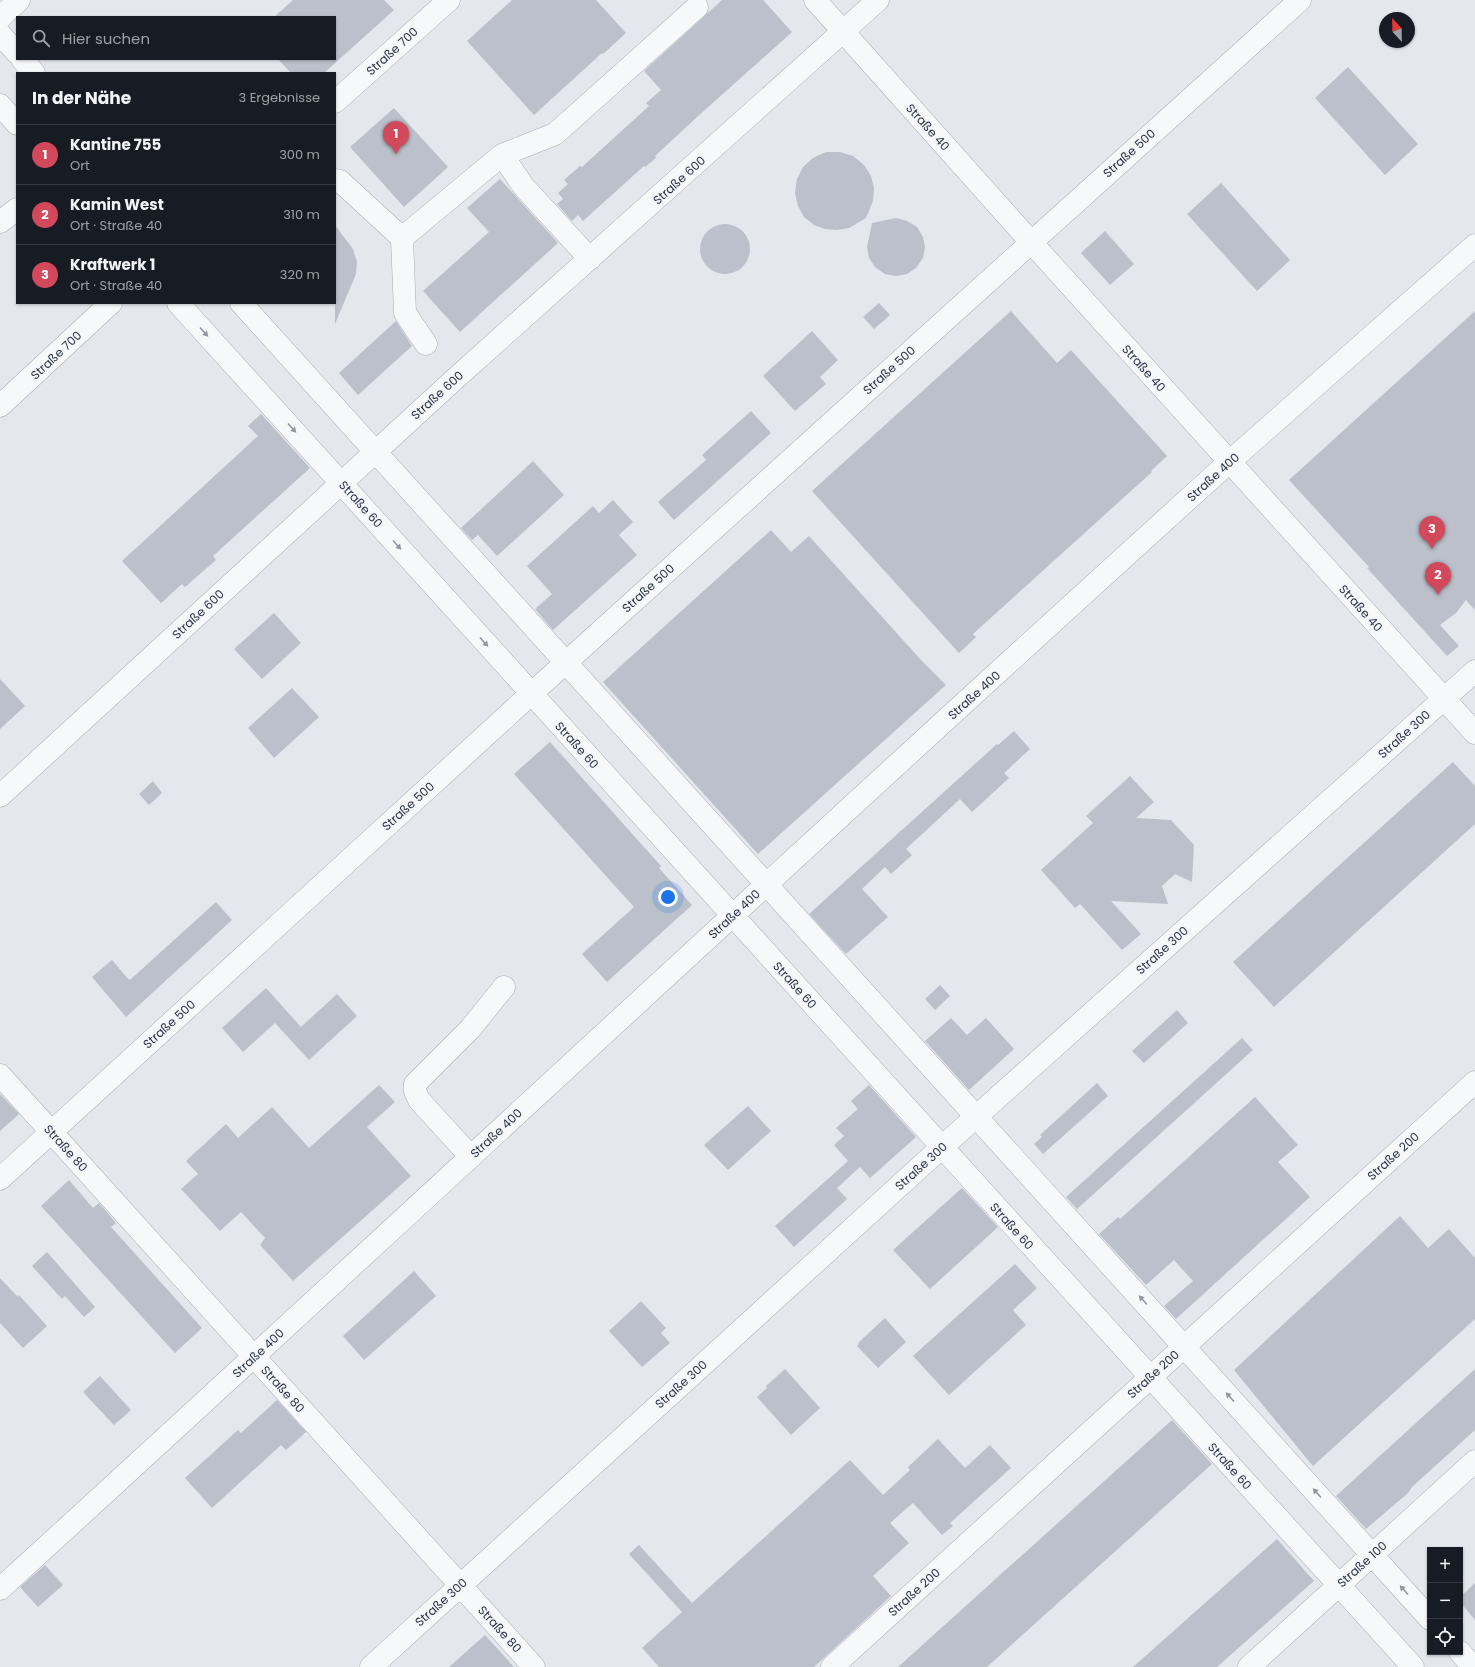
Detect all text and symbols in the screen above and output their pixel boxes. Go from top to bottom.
north arrow [1379,12,1415,48]
search box [16,16,336,60]
street label: Straße 700 [362,23,422,79]
icon: search [30,27,52,49]
text: Hier suchen [62,28,150,49]
text: In der Nähe [32,86,131,110]
text: 3 Ergebnisse [239,88,320,107]
street label: Straße 40 [902,100,954,154]
pin: 1 [383,121,409,154]
street label: Straße 500 [1099,125,1159,181]
text: Kantine 755 [70,134,161,155]
text: 1 [43,145,47,164]
text: 300 m [279,145,320,164]
street label: Straße 600 [649,152,709,208]
text: Ort [70,156,90,175]
text: Kamin West [70,194,164,215]
text: 2 [41,205,49,224]
text: 310 m [283,205,320,224]
text: Ort · Straße 40 [70,216,162,235]
text: Kraftwerk 1 [70,254,155,275]
text: 3 [41,265,49,284]
text: 320 m [280,265,320,284]
text: Ort · Straße 40 [70,276,162,295]
street label: Straße 700 [27,327,85,383]
one-way arrow [199,327,209,337]
street label: Straße 40 [1118,341,1170,395]
street label: Straße 500 [859,342,919,398]
street label: Straße 600 [407,367,467,423]
one-way arrow [287,423,296,433]
street label: Straße 400 [1183,449,1243,505]
street label: Straße 60 [335,477,387,531]
pin: 3 [1419,516,1445,549]
one-way arrow [393,540,402,551]
street label: Straße 500 [618,560,678,616]
pin: 2 [1425,562,1451,595]
street label: Straße 40 [1335,581,1387,635]
street label: Straße 600 [168,585,228,643]
one-way arrow [480,637,489,647]
street label: Straße 400 [944,667,1004,723]
street label: Straße 300 [1374,706,1434,762]
street label: Straße 60 [551,718,603,772]
street label: Straße 500 [378,778,438,834]
street label: Straße 400 [704,885,764,943]
your location [658,887,678,907]
street label: Straße 300 [1132,922,1192,978]
street label: Straße 60 [769,958,821,1012]
street label: Straße 500 [139,996,199,1052]
street label: Straße 400 [466,1104,526,1162]
street label: Straße 80 [40,1121,92,1175]
street label: Straße 200 [1363,1128,1423,1184]
street label: Straße 300 [891,1138,951,1194]
street label: Straße 60 [986,1199,1038,1253]
one-way arrow [1138,1295,1147,1306]
street label: Straße 400 [228,1324,288,1382]
street label: Straße 200 [1123,1346,1183,1402]
street label: Straße 300 [651,1356,711,1412]
street label: Straße 80 [257,1362,309,1416]
one-way arrow [1225,1392,1235,1402]
street label: Straße 60 [1204,1439,1256,1493]
one-way arrow [1312,1488,1322,1498]
street label: Straße 100 [1333,1537,1391,1591]
map controls [1427,1547,1463,1655]
button: + [1427,1547,1463,1583]
street label: Straße 200 [884,1564,944,1620]
street label: Straße 300 [411,1574,471,1630]
button: − [1427,1583,1463,1619]
one-way arrow [1399,1585,1409,1595]
street label: Straße 80 [474,1602,526,1656]
button: locate [1427,1619,1463,1655]

